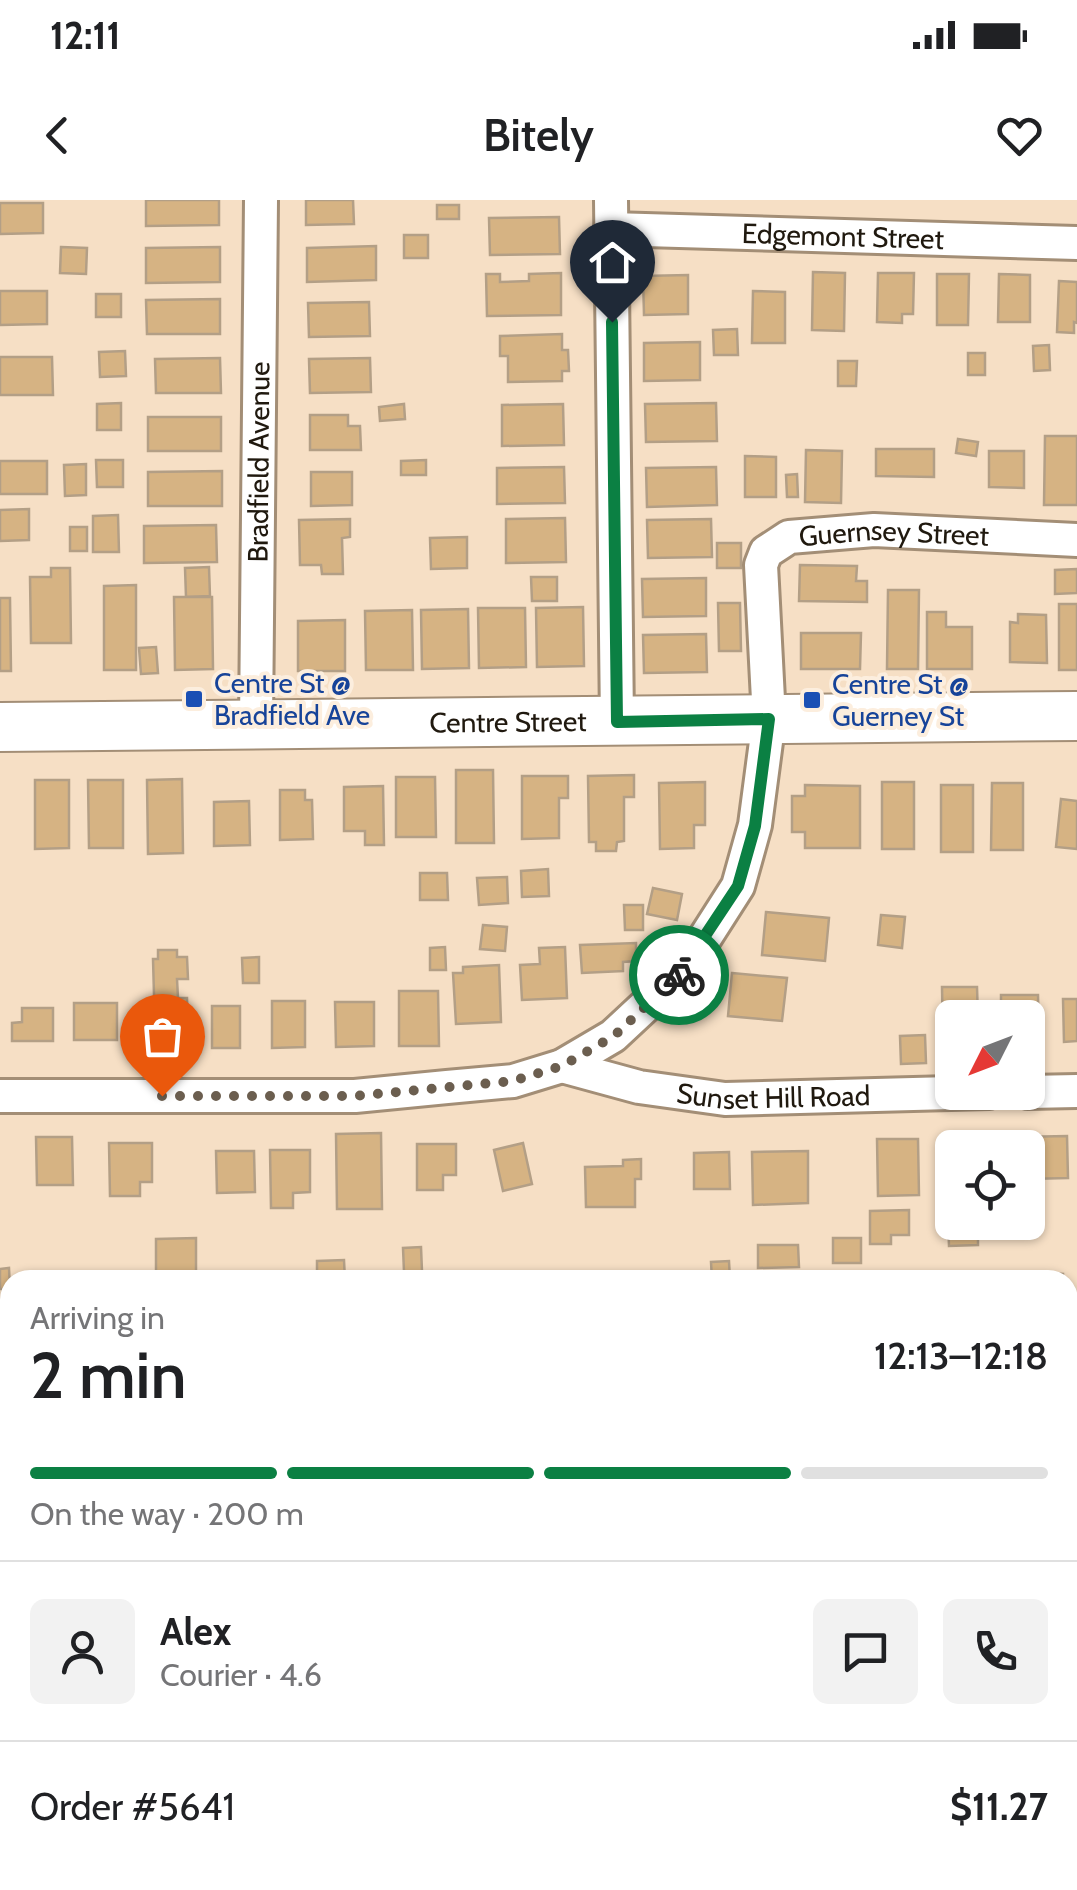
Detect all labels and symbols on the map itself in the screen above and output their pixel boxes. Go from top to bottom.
street label: Edgemont Street [741,216,944,256]
pin [570,220,655,323]
street label: Bradfield Avenue [241,361,276,563]
street label: Guernsey Street [798,513,990,553]
place label: Centre St @ Bradfield Ave [214,666,370,732]
place label: Centre St @ Guerney St [832,667,969,733]
marker: Centre St @ Bradfield Ave [183,688,205,710]
marker: Centre St @ Guerney St [801,689,823,711]
street label: Centre Street [429,704,587,740]
courier [629,925,729,1025]
pin [120,994,205,1097]
north arrow [935,1000,1045,1110]
street label: Sunset Hill Road [674,1075,871,1116]

